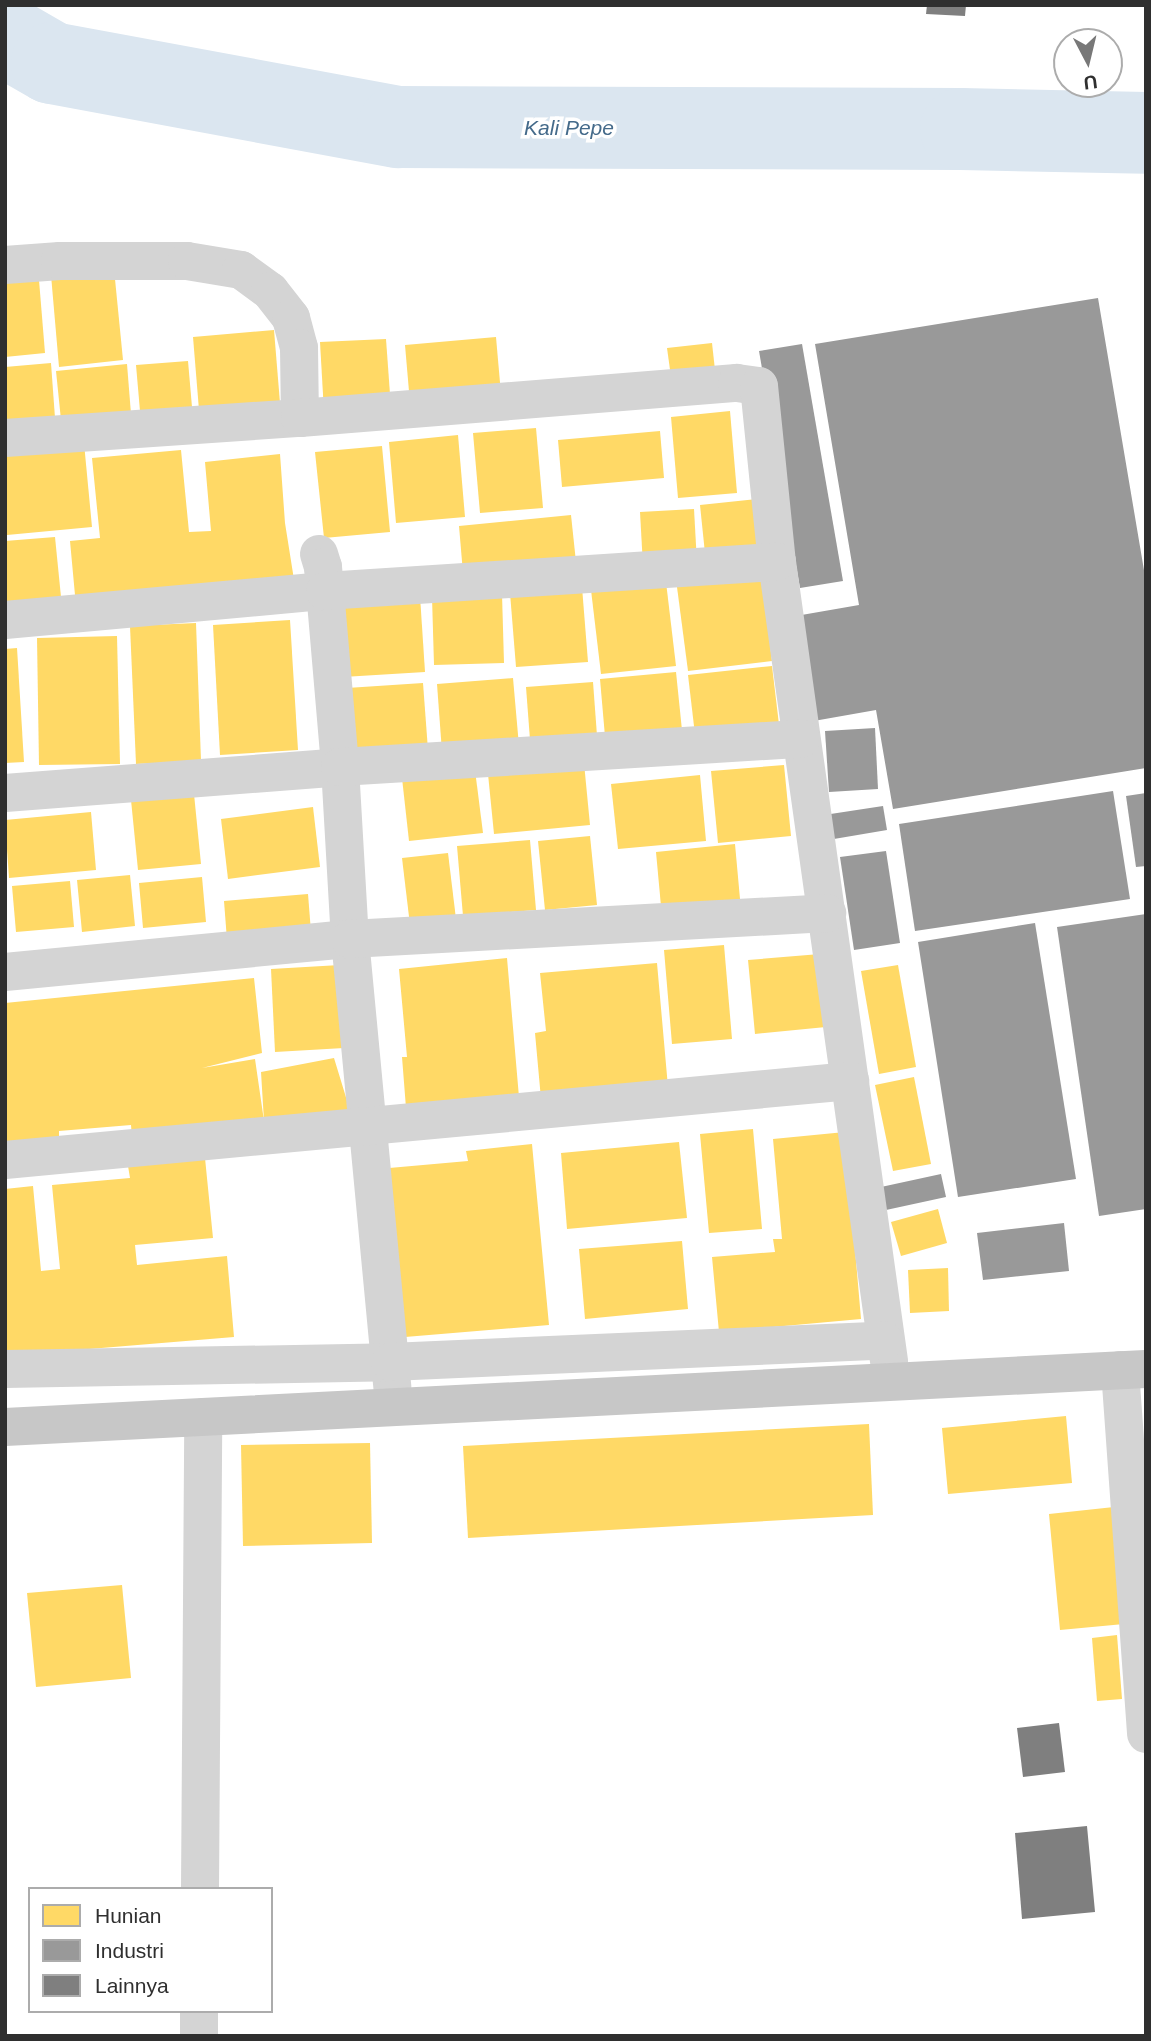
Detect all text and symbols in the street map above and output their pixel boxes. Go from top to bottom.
north arrow [1053,28,1123,98]
text: U [1082,71,1098,94]
water label: Kali Pepe [524,115,614,141]
legend [28,1887,273,2013]
text: Hunian [95,1904,162,1927]
text: Industri [95,1939,164,1962]
text: Lainnya [95,1974,169,1997]

